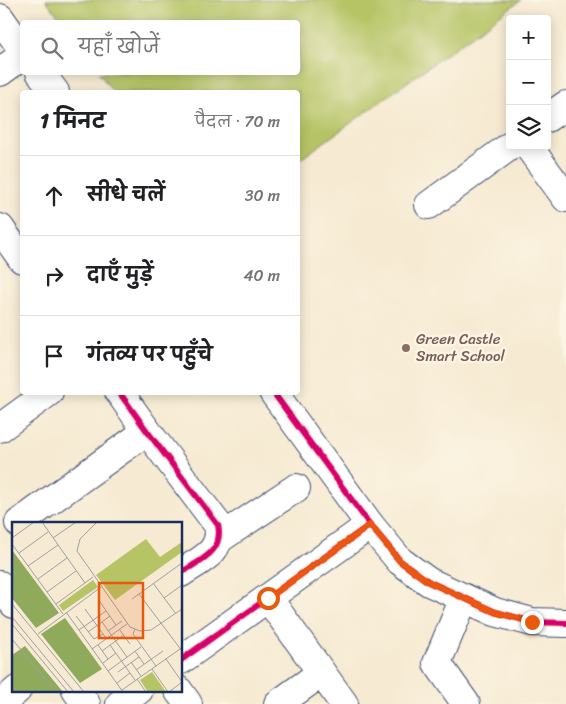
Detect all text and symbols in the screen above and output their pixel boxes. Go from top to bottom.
map controls [506,15,551,150]
button: + [506,15,551,60]
search box [20,20,300,75]
text: यहाँ खोजें [78,30,160,63]
icon: search [38,34,66,62]
button: − [506,60,551,105]
text: 1 मिनट [40,102,105,140]
button: layers [506,105,551,150]
text: पैदल · 70 m [195,107,280,136]
text: सीधे चलें [87,178,165,211]
text: 30 m [245,181,280,210]
icon: ahead [40,182,68,210]
text: दाएँ मुड़ें [87,258,153,291]
text: 40 m [243,261,280,290]
icon: right [40,262,68,290]
place label: Green Castle Smart School [416,326,506,369]
text: गंतव्य पर पहुँचे [87,338,212,371]
icon: arrive [40,342,68,370]
marker: Green Castle Smart School [400,342,412,354]
inset map [12,522,182,692]
route start [257,587,280,610]
route end [521,611,544,634]

